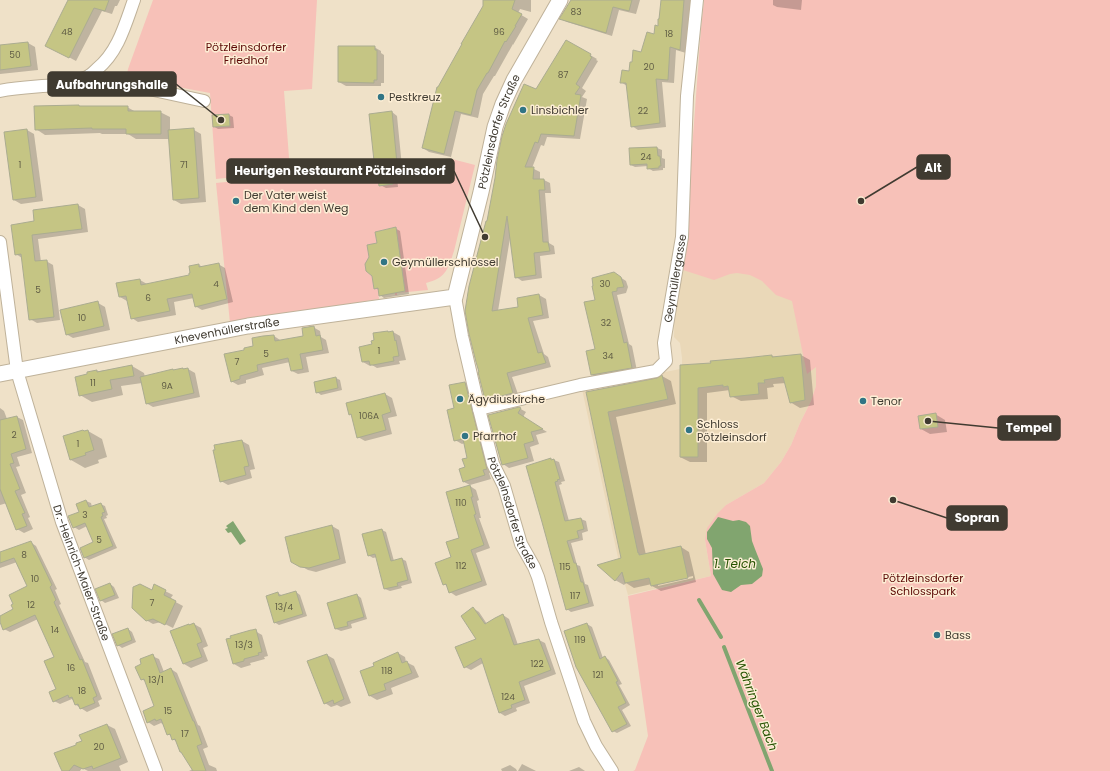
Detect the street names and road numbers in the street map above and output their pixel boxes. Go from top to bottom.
street label: Pötzleinsdorfer Straße [474,71,524,191]
street label: Geymüllergasse [660,233,690,324]
street label: Khevenhüllerstraße [173,314,281,348]
street label: Pötzleinsdorfer Straße [483,455,542,572]
street label: Dr.-Heinrich-Maier-Straße [49,503,114,643]

